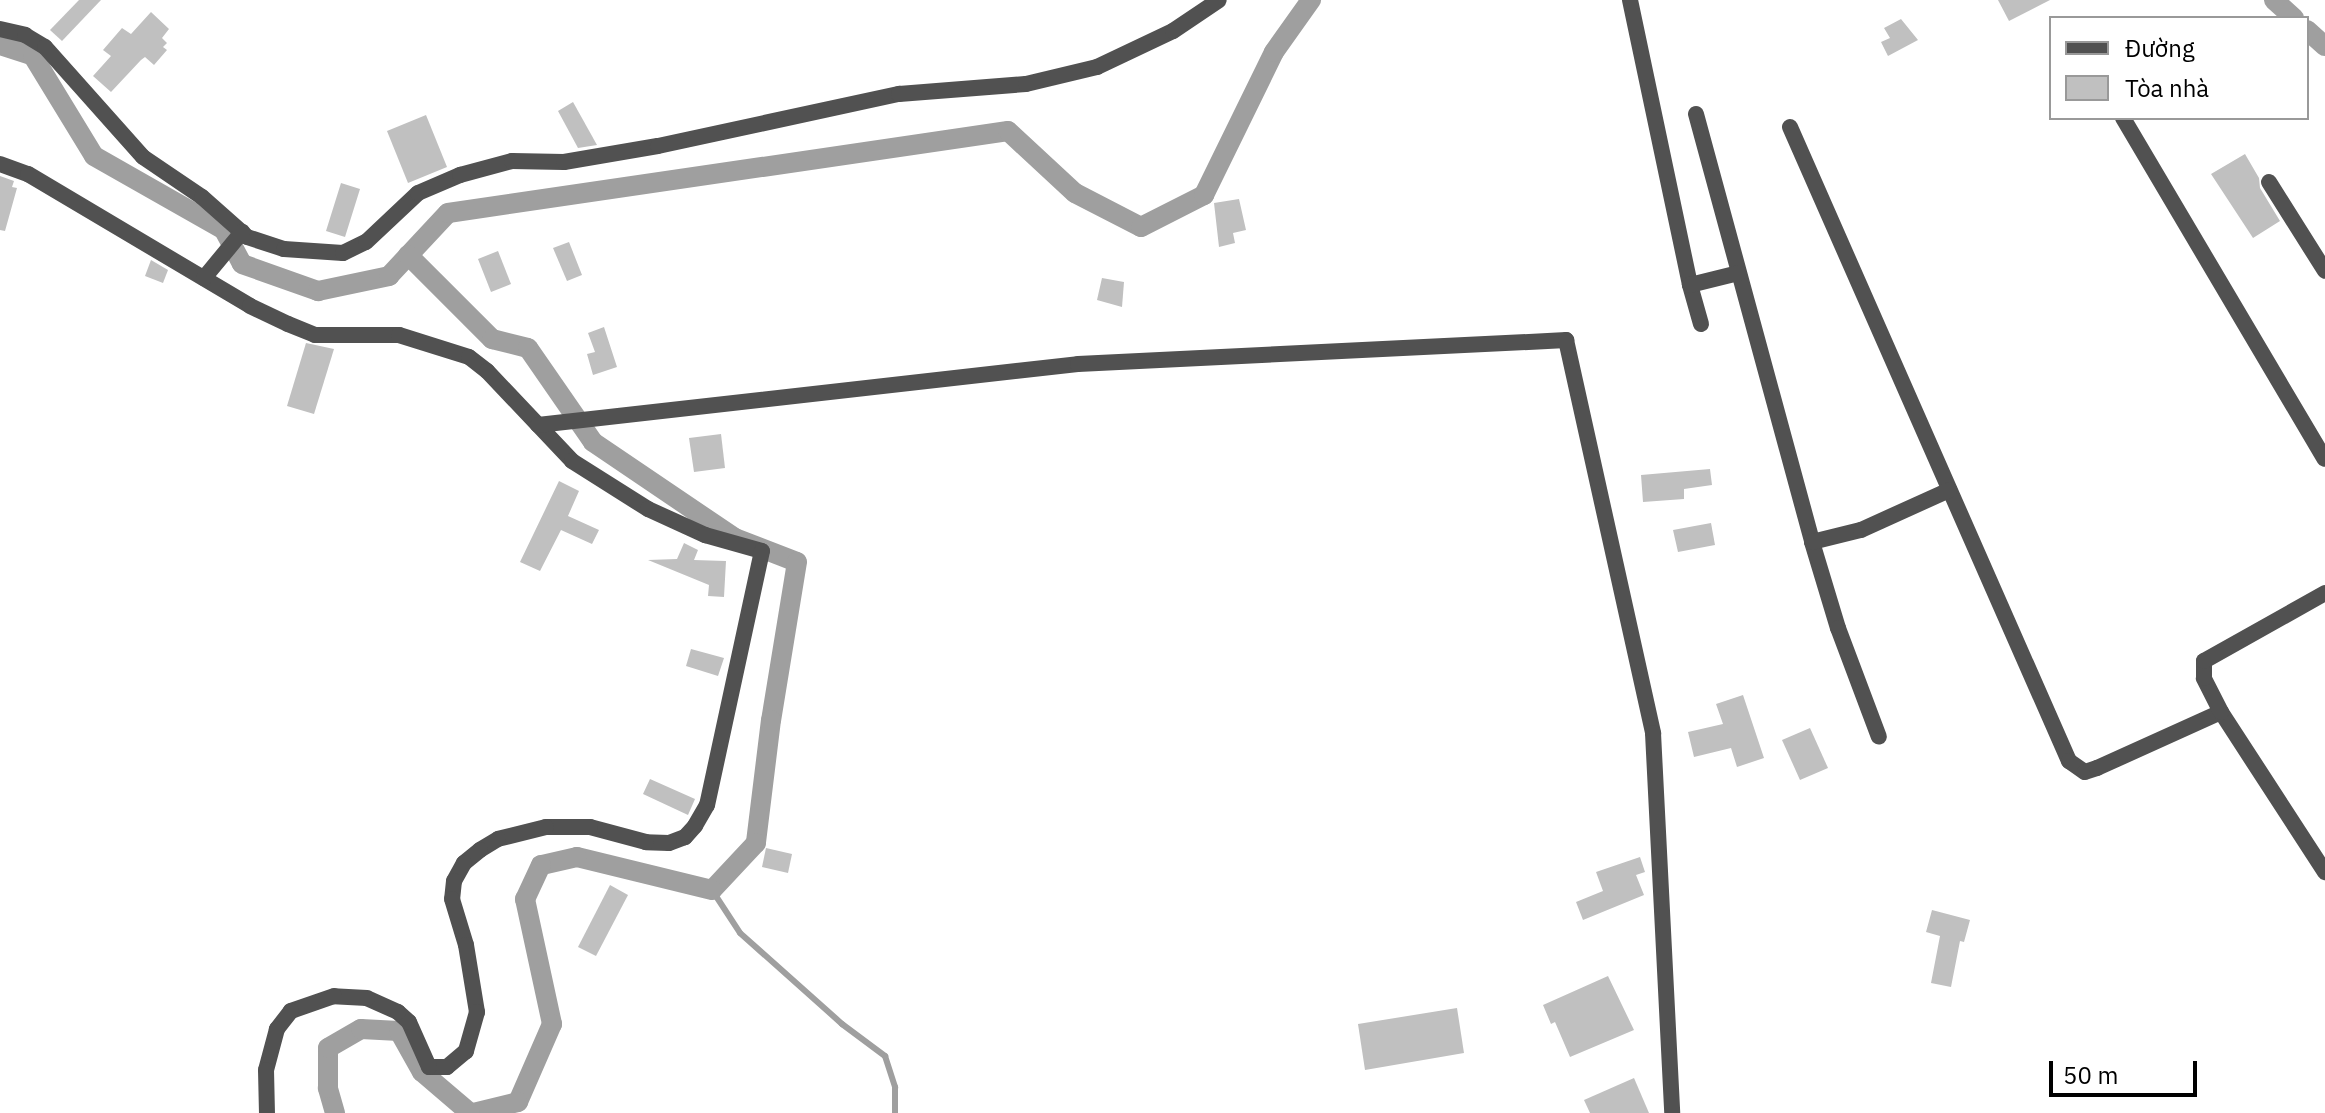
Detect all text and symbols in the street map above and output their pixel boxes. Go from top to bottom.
legend [2049,16,2309,120]
text: Đường [2125,32,2195,64]
text: Tòa nhà [2125,72,2209,104]
scale bar [2053,1045,2201,1095]
text: 50 m [2063,1059,2118,1091]

